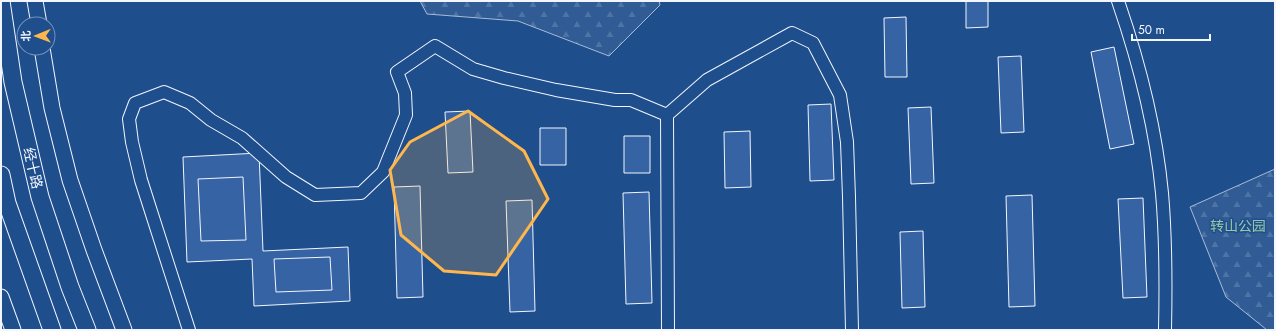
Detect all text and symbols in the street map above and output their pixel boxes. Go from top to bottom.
north arrow [16,16,56,56]
scale bar [1132,16,1210,42]
text: 50 m [1138,21,1165,39]
text: 北 [18,31,34,42]
street label: 经十路 [19,145,47,191]
park label: 转山公园 [1210,216,1266,236]

